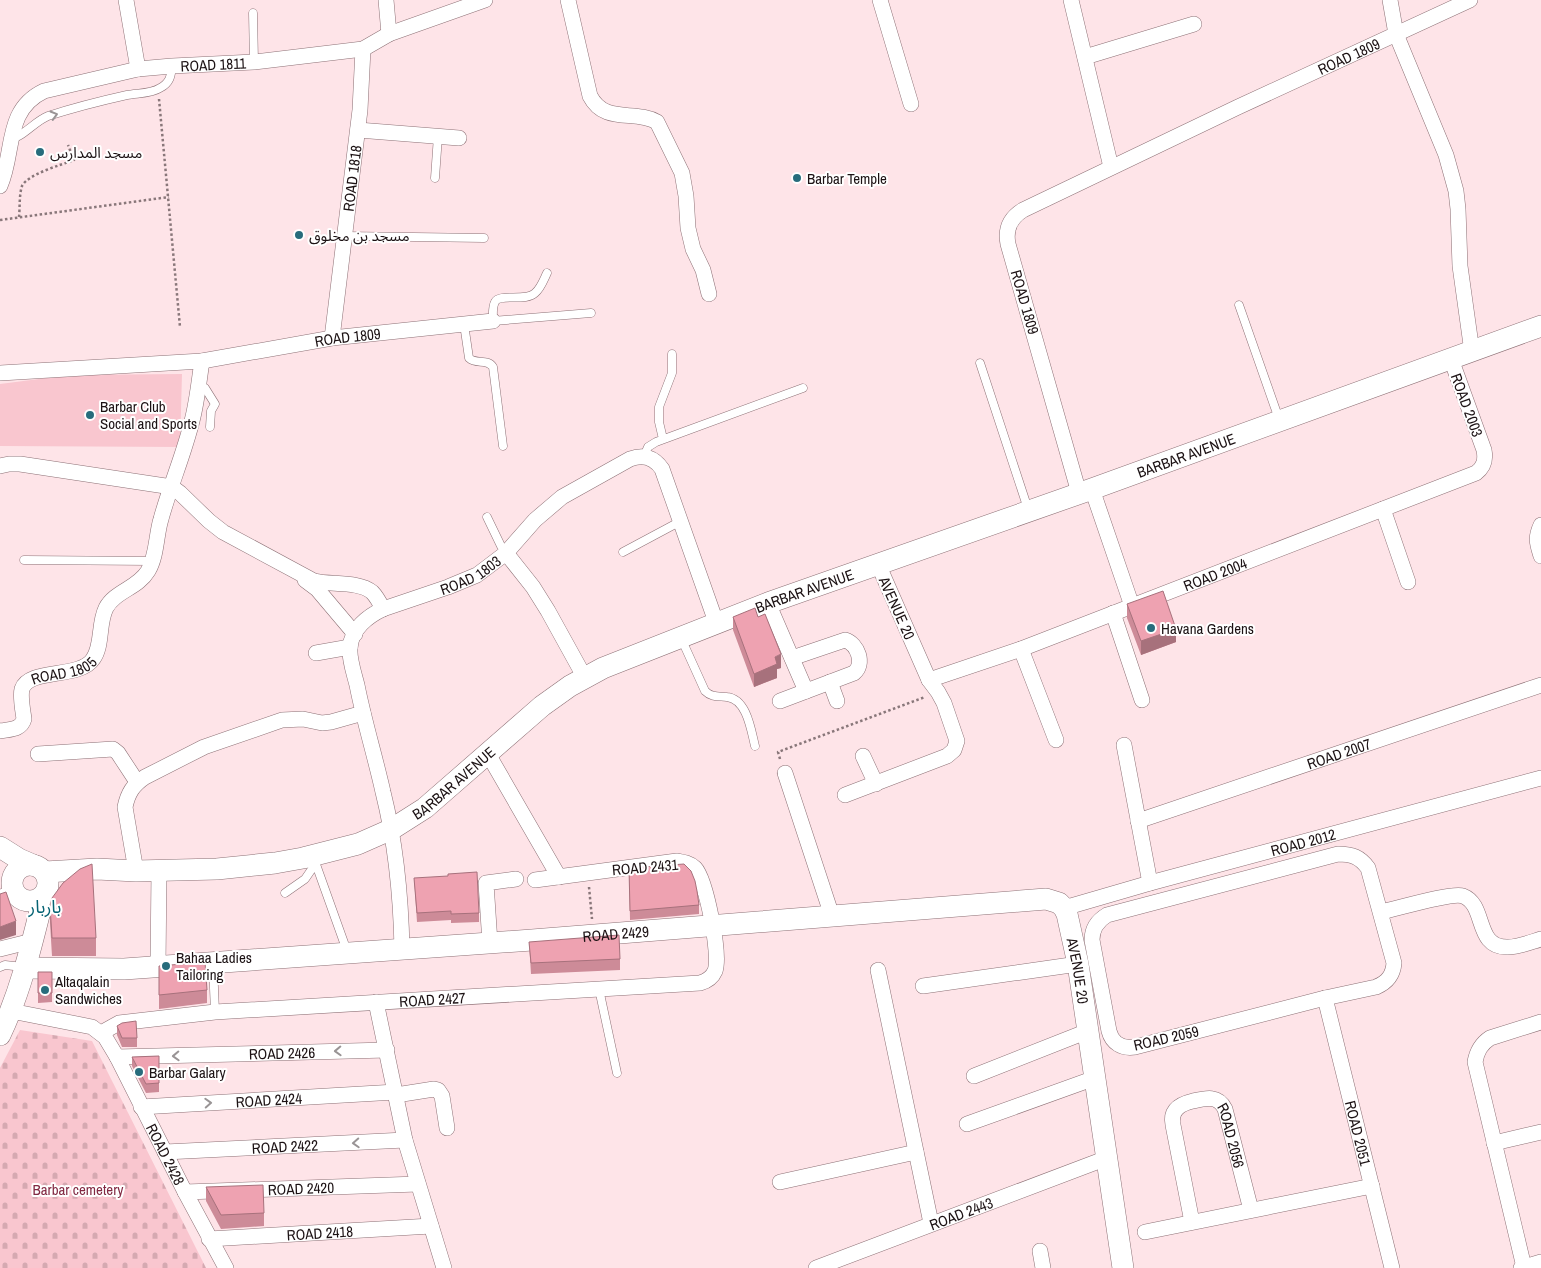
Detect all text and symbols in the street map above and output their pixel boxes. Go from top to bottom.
street label: ROAD 1809 [1314,32,1383,79]
street label: ROAD 1811 [180,52,247,76]
one-way arrow [49,110,57,120]
place label: مسجد المدارس [50,142,142,163]
street label: ROAD 1818 [337,144,366,212]
marker: مسجد المدارس [34,146,46,158]
place label: Barbar Temple [807,168,887,189]
marker: Barbar Temple [791,172,803,184]
place label: مسجد بن مخلوق [309,225,410,246]
marker: مسجد بن مخلوق [293,229,305,241]
street label: ROAD 1809 [1006,267,1044,337]
street label: ROAD 1809 [313,322,382,351]
street label: ROAD 2003 [1446,370,1488,440]
place label: Barbar Club Social and Sports [100,396,197,434]
marker: Barbar Club Social and Sports [84,409,96,421]
street label: BARBAR AVENUE [1134,427,1238,482]
street label: ROAD 1803 [437,550,505,599]
street label: ROAD 2004 [1180,552,1250,596]
street label: BARBAR AVENUE [752,563,856,618]
street label: AVENUE 20 [873,572,920,643]
place label: Havana Gardens [1161,618,1254,639]
marker: Havana Gardens [1145,622,1157,634]
street label: ROAD 1805 [28,652,101,689]
street label: ROAD 2007 [1304,733,1374,774]
street label: BARBAR AVENUE [408,741,499,824]
street label: ROAD 2012 [1268,823,1338,861]
street label: ROAD 2431 [611,854,679,880]
district label: باربار [28,894,61,919]
street label: ROAD 2429 [582,920,650,946]
street label: AVENUE 20 [1062,935,1094,1005]
place label: Bahaa Ladies Tailoring [176,947,252,985]
marker: Bahaa Ladies Tailoring [160,960,172,972]
place label: Altaqalain Sandwiches [54,971,122,1009]
marker: Altaqalain Sandwiches [39,984,51,996]
street label: ROAD 2427 [399,987,466,1011]
street label: ROAD 2059 [1131,1020,1201,1056]
street label: ROAD 2426 [248,1041,316,1064]
one-way arrow [334,1046,342,1056]
one-way arrow [171,1050,179,1061]
place label: Barbar Galary [149,1062,226,1083]
marker: Barbar Galary [133,1066,145,1078]
street label: ROAD 2424 [235,1087,303,1112]
one-way arrow [204,1097,212,1108]
street label: ROAD 2056 [1213,1098,1250,1170]
street label: ROAD 2051 [1340,1098,1377,1168]
street label: ROAD 2428 [142,1120,190,1189]
street label: ROAD 2422 [251,1134,319,1158]
one-way arrow [352,1137,360,1148]
street label: ROAD 2420 [267,1176,335,1200]
park label: Barbar cemetery [33,1179,124,1200]
street label: ROAD 2443 [926,1192,996,1235]
street label: ROAD 2418 [286,1220,354,1245]

